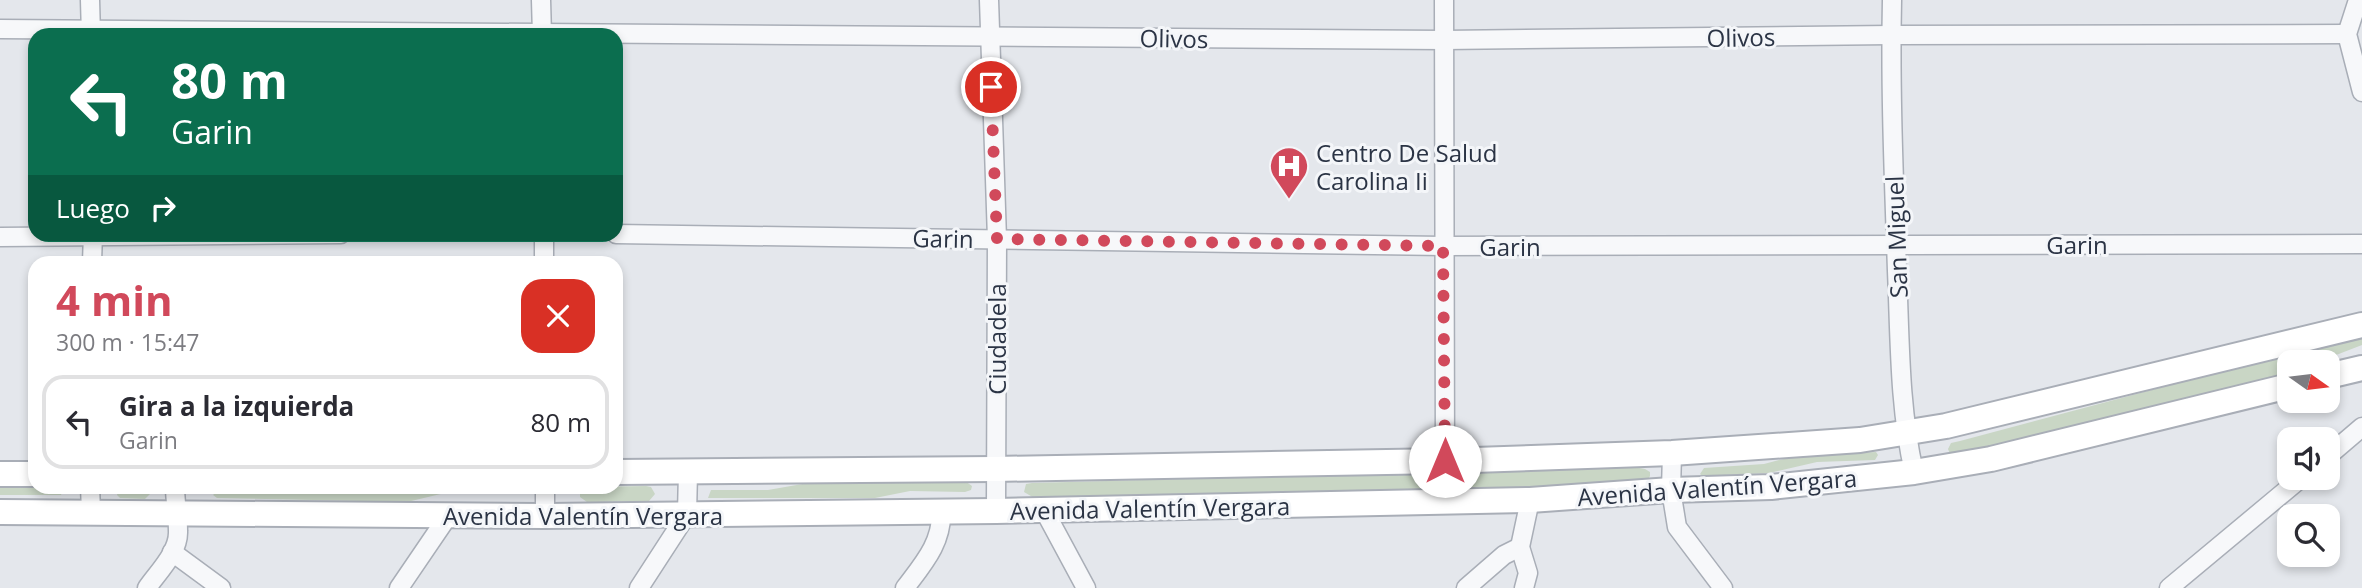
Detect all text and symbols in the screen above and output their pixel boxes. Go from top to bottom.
street label: Olivos [1706,20,1776,54]
street label: Olivos [1139,21,1209,55]
text: 80 m [171,47,288,113]
icon: left [56,56,147,147]
pin [961,57,1021,117]
icon: arrive [972,68,1010,106]
text: Garin [171,110,253,153]
place label: Centro De Salud Carolina Ii [1316,136,1497,197]
hospital icon: Centro De Salud Carolina Ii [1268,145,1310,200]
street label: San Miguel [1877,175,1915,299]
icon: right [144,189,182,227]
text: Luego [56,190,130,226]
street label: Garin [912,221,974,255]
street label: Garin [2046,228,2108,261]
street label: Garin [1479,230,1541,263]
text: 4 min [56,271,173,328]
button: close [521,279,595,353]
street label: Ciudadela [980,283,1013,395]
text: 300 m · 15:47 [56,326,199,358]
north arrow [2277,350,2340,413]
map controls [2277,350,2340,567]
text: Gira a la izquierda [119,388,354,424]
icon: left [60,403,98,441]
text: 80 m [530,404,591,440]
text: Garin [119,424,178,456]
position arrow [1408,424,1482,498]
button: sound [2277,427,2340,490]
street label: Avenida Valentín Vergara [1576,461,1858,513]
street label: Avenida Valentín Vergara [1010,489,1290,527]
street label: Avenida Valentín Vergara [443,499,723,532]
button: search [2277,504,2340,567]

